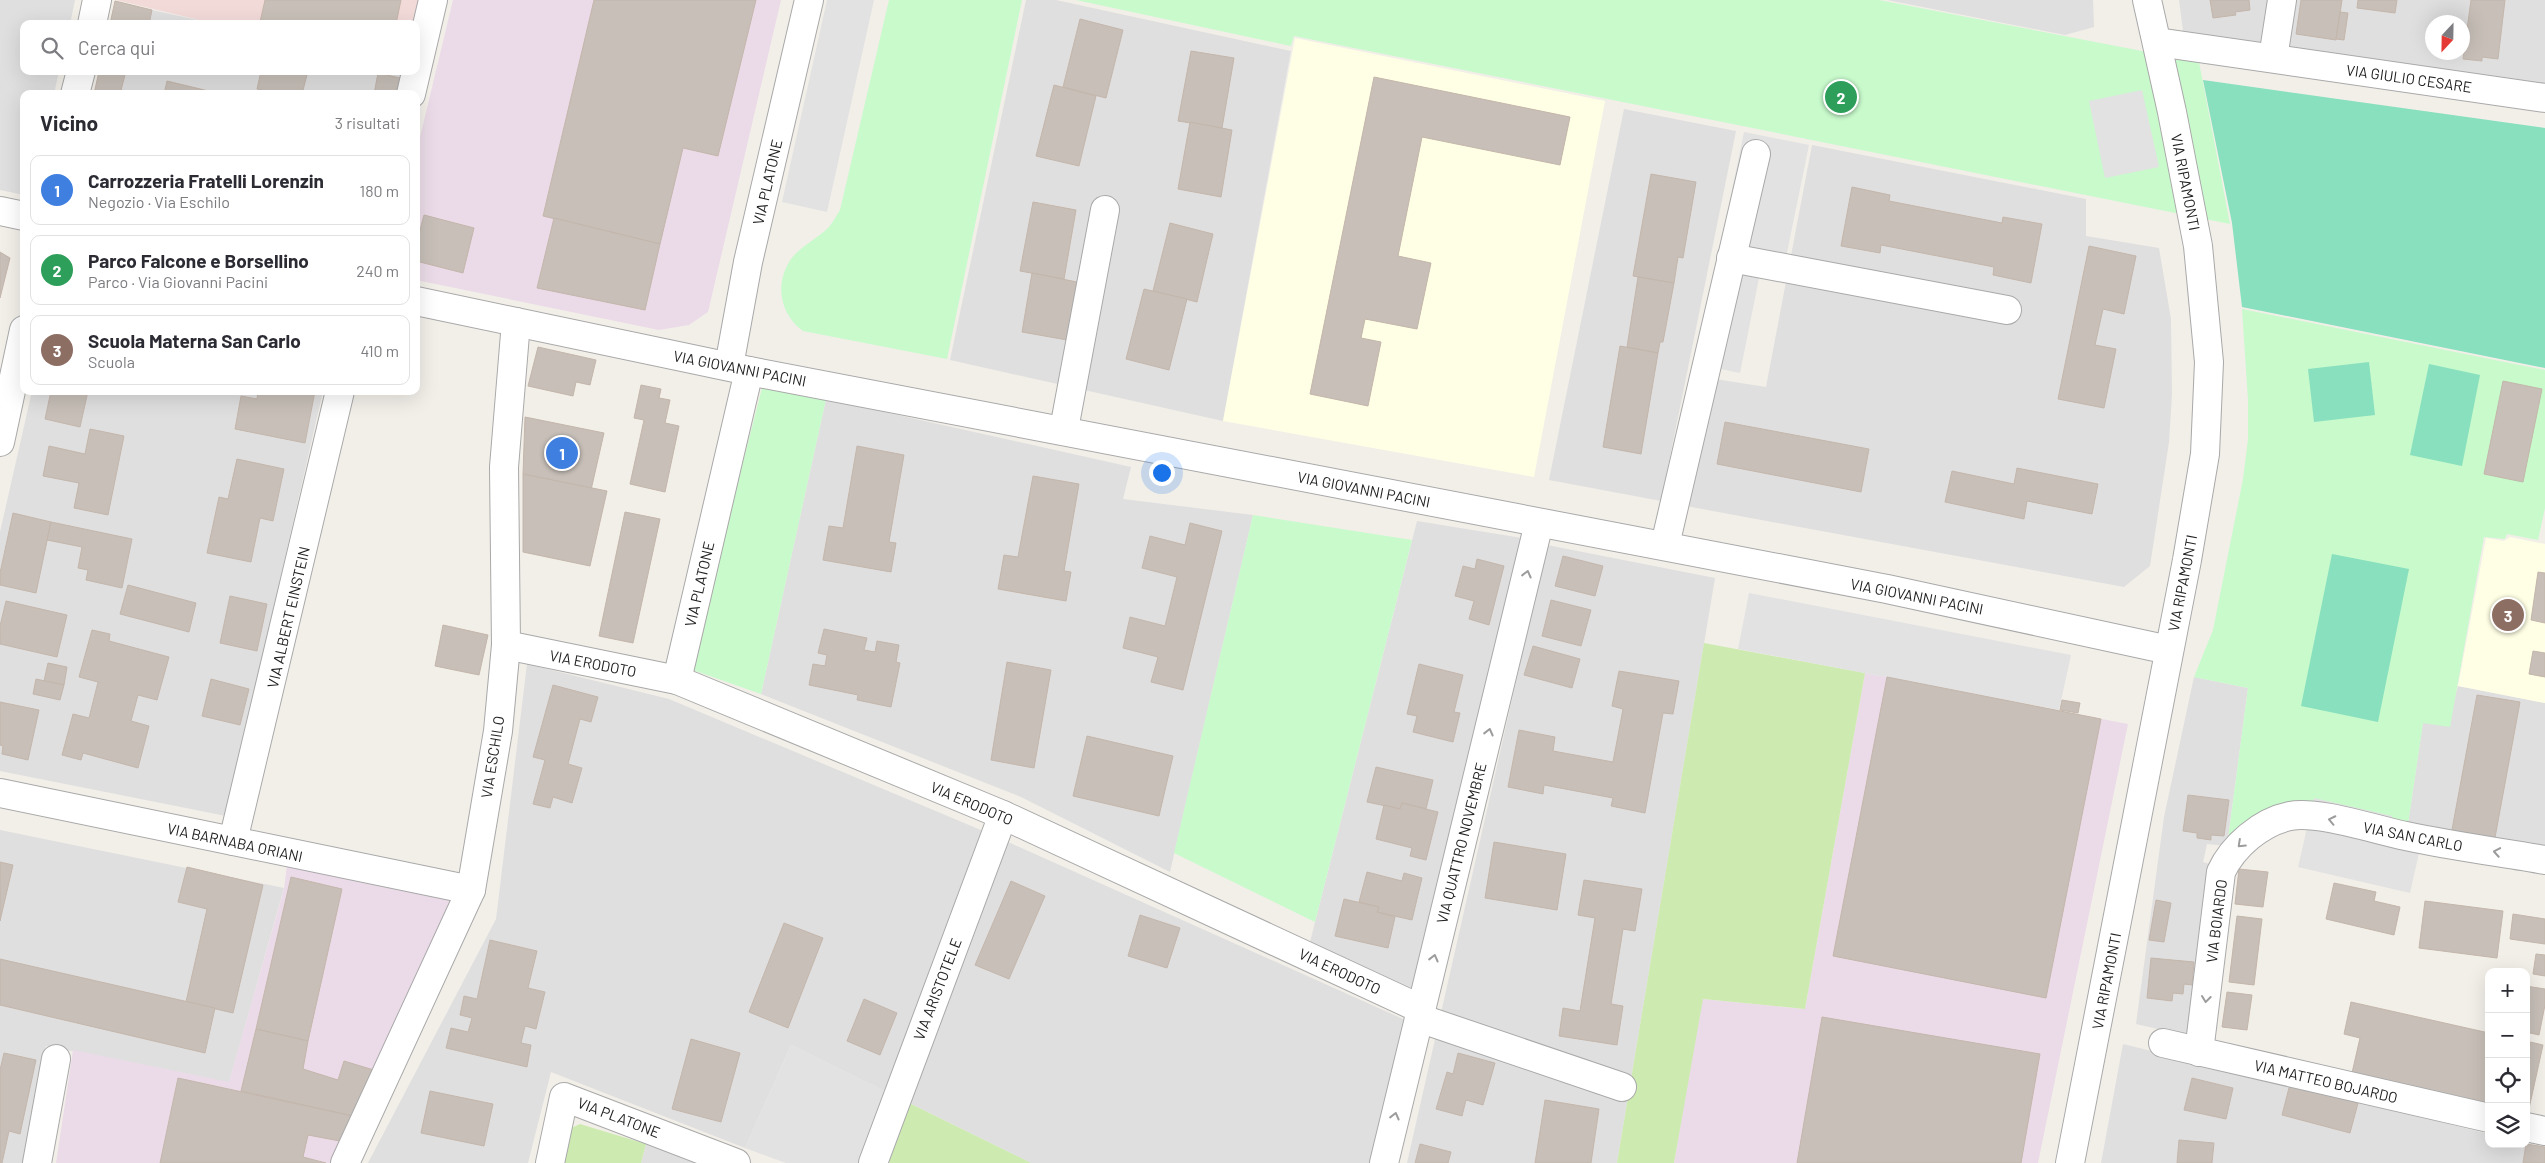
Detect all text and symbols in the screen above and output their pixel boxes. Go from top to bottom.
north arrow [2425,15,2470,60]
search box [20,20,420,75]
icon: search [38,34,66,62]
text: Cerca qui [78,36,155,59]
street label: VIA GIULIO CESARE [2345,60,2473,96]
pin: 2 [1825,78,1857,116]
text: Vicino [40,110,98,135]
text: 3 risultati [335,113,400,132]
street label: VIA RIPAMONTI [2168,132,2204,232]
street label: VIA PLATONE [748,138,786,226]
text: Carrozzeria Fratelli Lorenzin [88,169,324,192]
text: 1 [54,181,60,200]
text: 180 m [360,181,399,200]
text: Negozio · Via Eschilo [88,192,230,211]
text: Parco Falcone e Borsellino [88,249,309,272]
text: 2 [53,261,61,280]
text: 240 m [356,261,399,280]
text: Parco · Via Giovanni Pacini [88,272,268,291]
text: Scuola Materna San Carlo [88,329,301,352]
text: 3 [53,341,61,360]
text: 410 m [361,341,399,360]
street label: VIA GIOVANNI PACINI [672,346,808,390]
text: Scuola [88,352,135,371]
pin: 1 [546,434,578,472]
your location [1149,460,1175,486]
street label: VIA GIOVANNI PACINI [1296,467,1432,511]
street label: VIA RIPAMONTI [2164,533,2200,633]
street label: VIA PLATONE [680,540,718,628]
street label: VIA ALBERT EINSTEIN [263,544,313,690]
one-way arrow [1521,569,1532,578]
street label: VIA GIOVANNI PACINI [1849,574,1985,618]
pin: 3 [2492,596,2524,634]
street label: VIA ERODOTO [548,646,638,680]
street label: VIA ESCHILO [477,714,507,800]
one-way arrow [1483,727,1494,736]
street label: VIA QUATTRO NOVEMBRE [1432,761,1490,925]
street label: VIA ERODOTO [928,778,1016,828]
one-way arrow [2327,815,2336,826]
street label: VIA SAN CARLO [2362,818,2464,854]
street label: VIA BARNABA ORIANI [166,819,304,865]
one-way arrow [2238,838,2247,847]
one-way arrow [2493,847,2501,858]
street label: VIA BOIARDO [2202,878,2230,964]
street label: VIA RIPAMONTI [2088,931,2124,1031]
street label: VIA ARISTOTELE [909,936,965,1042]
street label: VIA ERODOTO [1296,944,1384,998]
one-way arrow [1428,953,1439,962]
map controls [2485,968,2530,1148]
button: + [2485,968,2530,1013]
one-way arrow [2201,995,2212,1003]
button: − [2485,1013,2530,1058]
street label: VIA MATTEO BOJARDO [2253,1056,2399,1106]
button: locate [2485,1058,2530,1103]
street label: VIA PLATONE [575,1093,663,1141]
button: layers [2485,1103,2530,1148]
one-way arrow [1389,1111,1400,1120]

